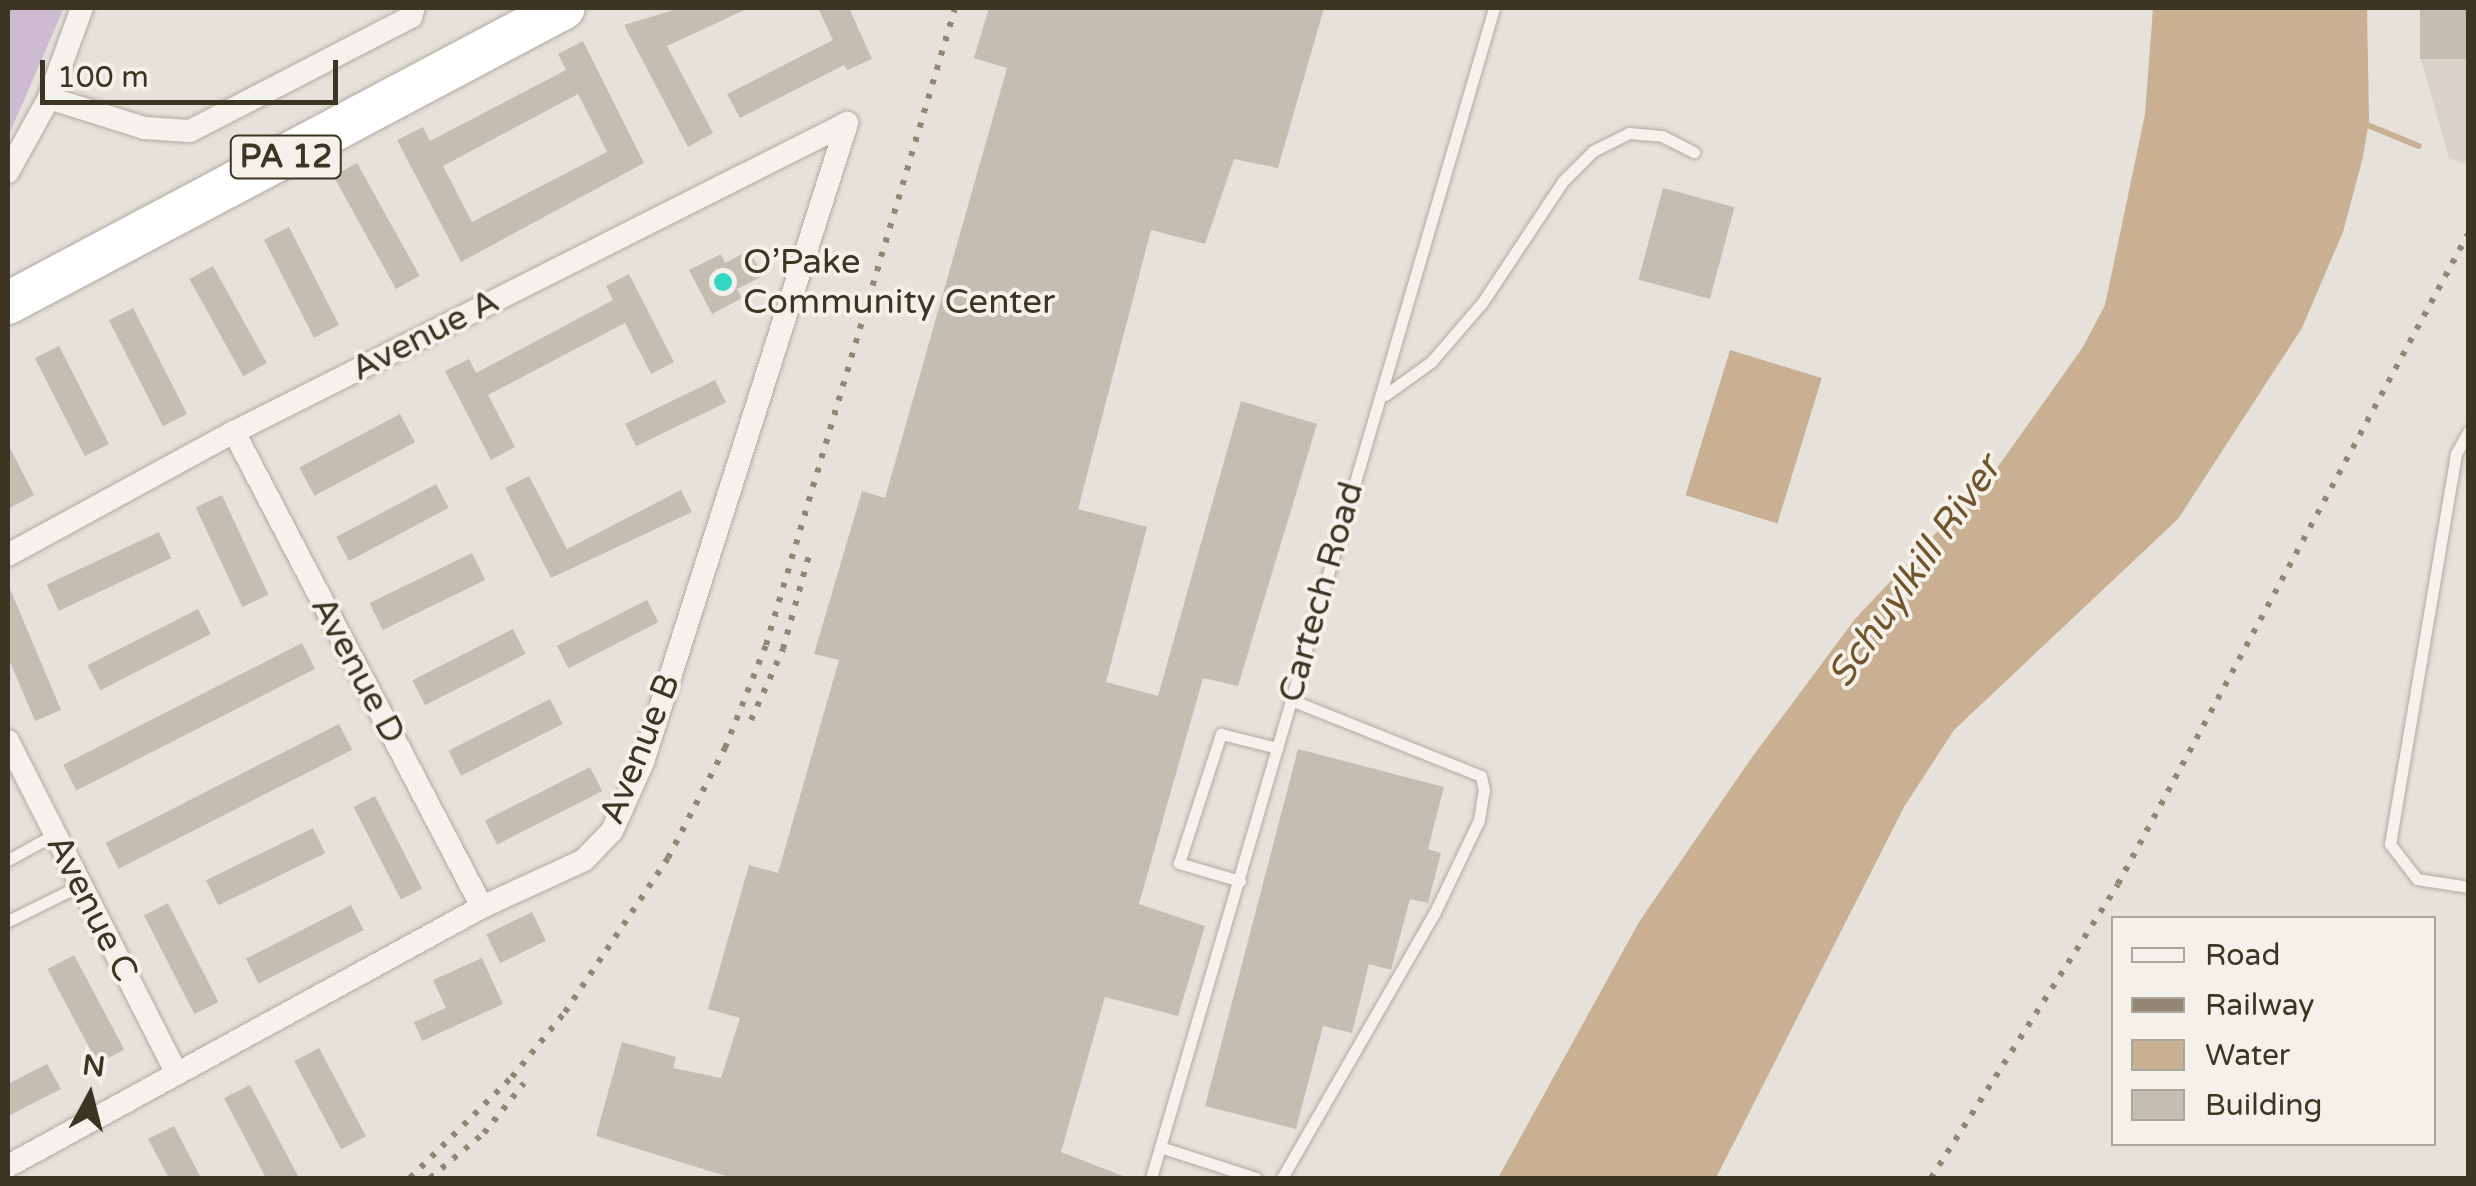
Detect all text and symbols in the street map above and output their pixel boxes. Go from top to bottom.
scale bar [45,40,342,102]
text: 100 m [57,59,149,96]
road number: PA 12 [228,130,344,184]
place label: O’Pake Community Center [743,241,1055,323]
marker: O’Pake Community Center [712,271,734,293]
street label: Avenue A [344,280,506,390]
water label: Schuylkill River [1819,448,2011,696]
street label: Cartech Road [1269,477,1373,707]
street label: Avenue D [302,589,414,751]
street label: Avenue B [591,668,689,830]
street label: Avenue C [37,828,147,988]
legend [2111,916,2436,1146]
text: Road [2205,937,2280,974]
text: Railway [2205,987,2314,1024]
text: Water [2205,1037,2290,1074]
north arrow [40,1046,140,1146]
text: N [80,1048,107,1084]
text: Building [2205,1087,2322,1124]

